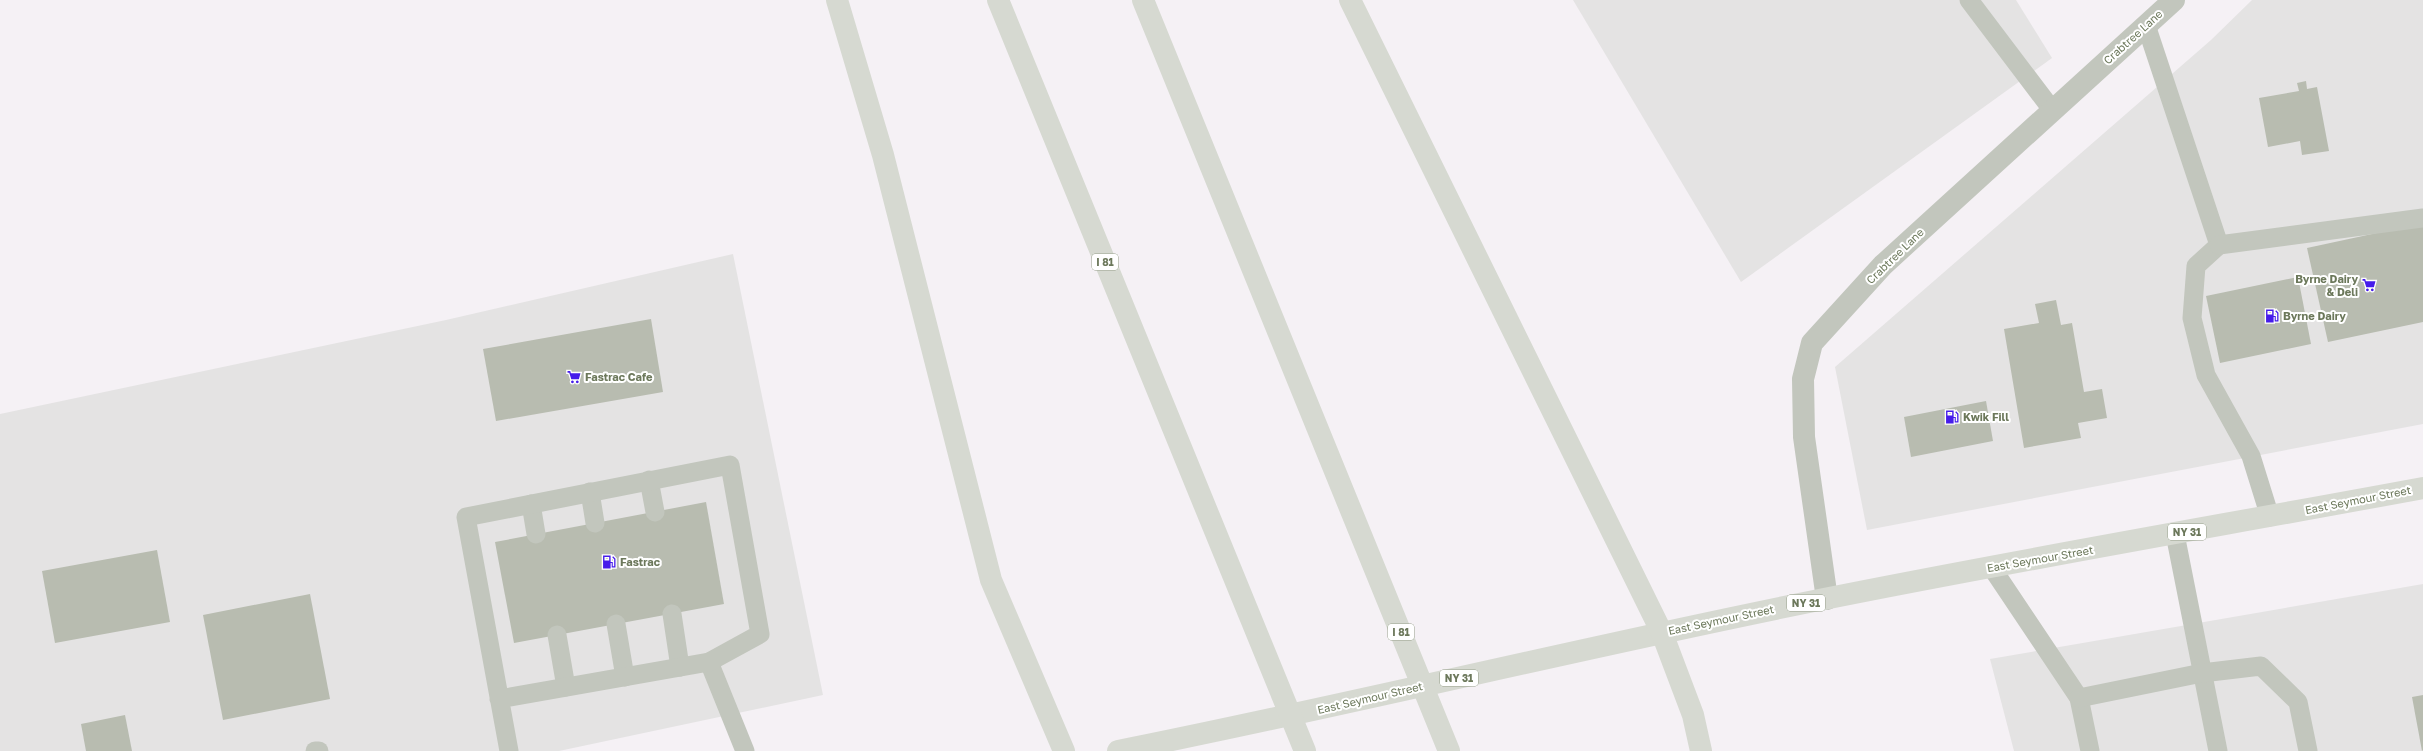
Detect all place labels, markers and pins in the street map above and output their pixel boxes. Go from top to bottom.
place label: Byrne Dairy & Deli [2295,272,2358,298]
supermarket icon: Byrne Dairy & Deli [2361,277,2377,293]
fuel station icon: Byrne Dairy [2264,308,2280,324]
place label: Byrne Dairy [2283,309,2346,322]
supermarket icon: Fastrac Cafe [566,369,582,385]
place label: Fastrac Cafe [585,370,653,383]
fuel station icon: Kwik Fill [1944,409,1960,425]
place label: Kwik Fill [1963,410,2009,423]
fuel station icon: Fastrac [601,554,617,570]
place label: Fastrac [620,555,661,568]

